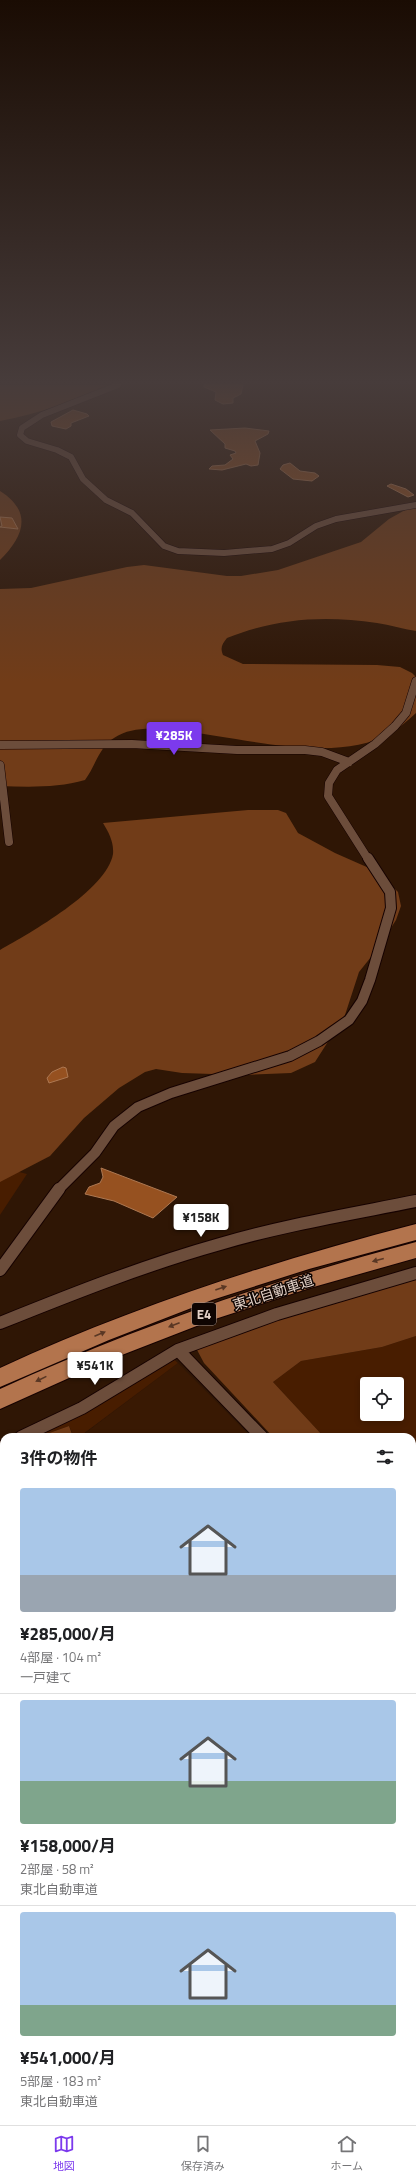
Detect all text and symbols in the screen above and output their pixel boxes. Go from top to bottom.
pin: ¥285K [146,722,202,756]
text: ¥285K [156,725,192,745]
pin: ¥158K [173,1204,229,1238]
text: ¥158K [183,1207,219,1227]
one-way arrow [372,1257,384,1263]
street label: 東北自動車道 [230,1269,316,1315]
one-way arrow [216,1285,228,1291]
road number: E4 [192,1303,216,1325]
one-way arrow [168,1322,180,1328]
one-way arrow [94,1330,106,1336]
pin: ¥541K [67,1352,123,1386]
text: ¥541K [77,1355,113,1375]
one-way arrow [36,1376,47,1383]
map controls [360,1377,404,1421]
button: locate [360,1377,404,1421]
text: 3件の物件 [20,1445,98,1471]
icon: filters [374,1446,396,1468]
icon: home [172,1514,244,1586]
text: ¥285,000/月 [20,1621,116,1647]
text: 4部屋 · 104 m² [20,1647,101,1667]
text: 一戸建て [20,1667,72,1687]
icon: home [172,1726,244,1798]
text: ¥158,000/月 [20,1833,116,1859]
text: 2部屋 · 58 m² [20,1859,94,1879]
text: 東北自動車道 [20,1879,98,1899]
icon: home [172,1938,244,2010]
text: ¥541,000/月 [20,2045,116,2071]
text: 5部屋 · 183 m² [20,2071,101,2091]
text: 東北自動車道 [20,2091,98,2111]
tab: 地図 [53,2133,75,2174]
tab: 保存済み [181,2133,225,2174]
tab: ホーム [330,2133,363,2174]

